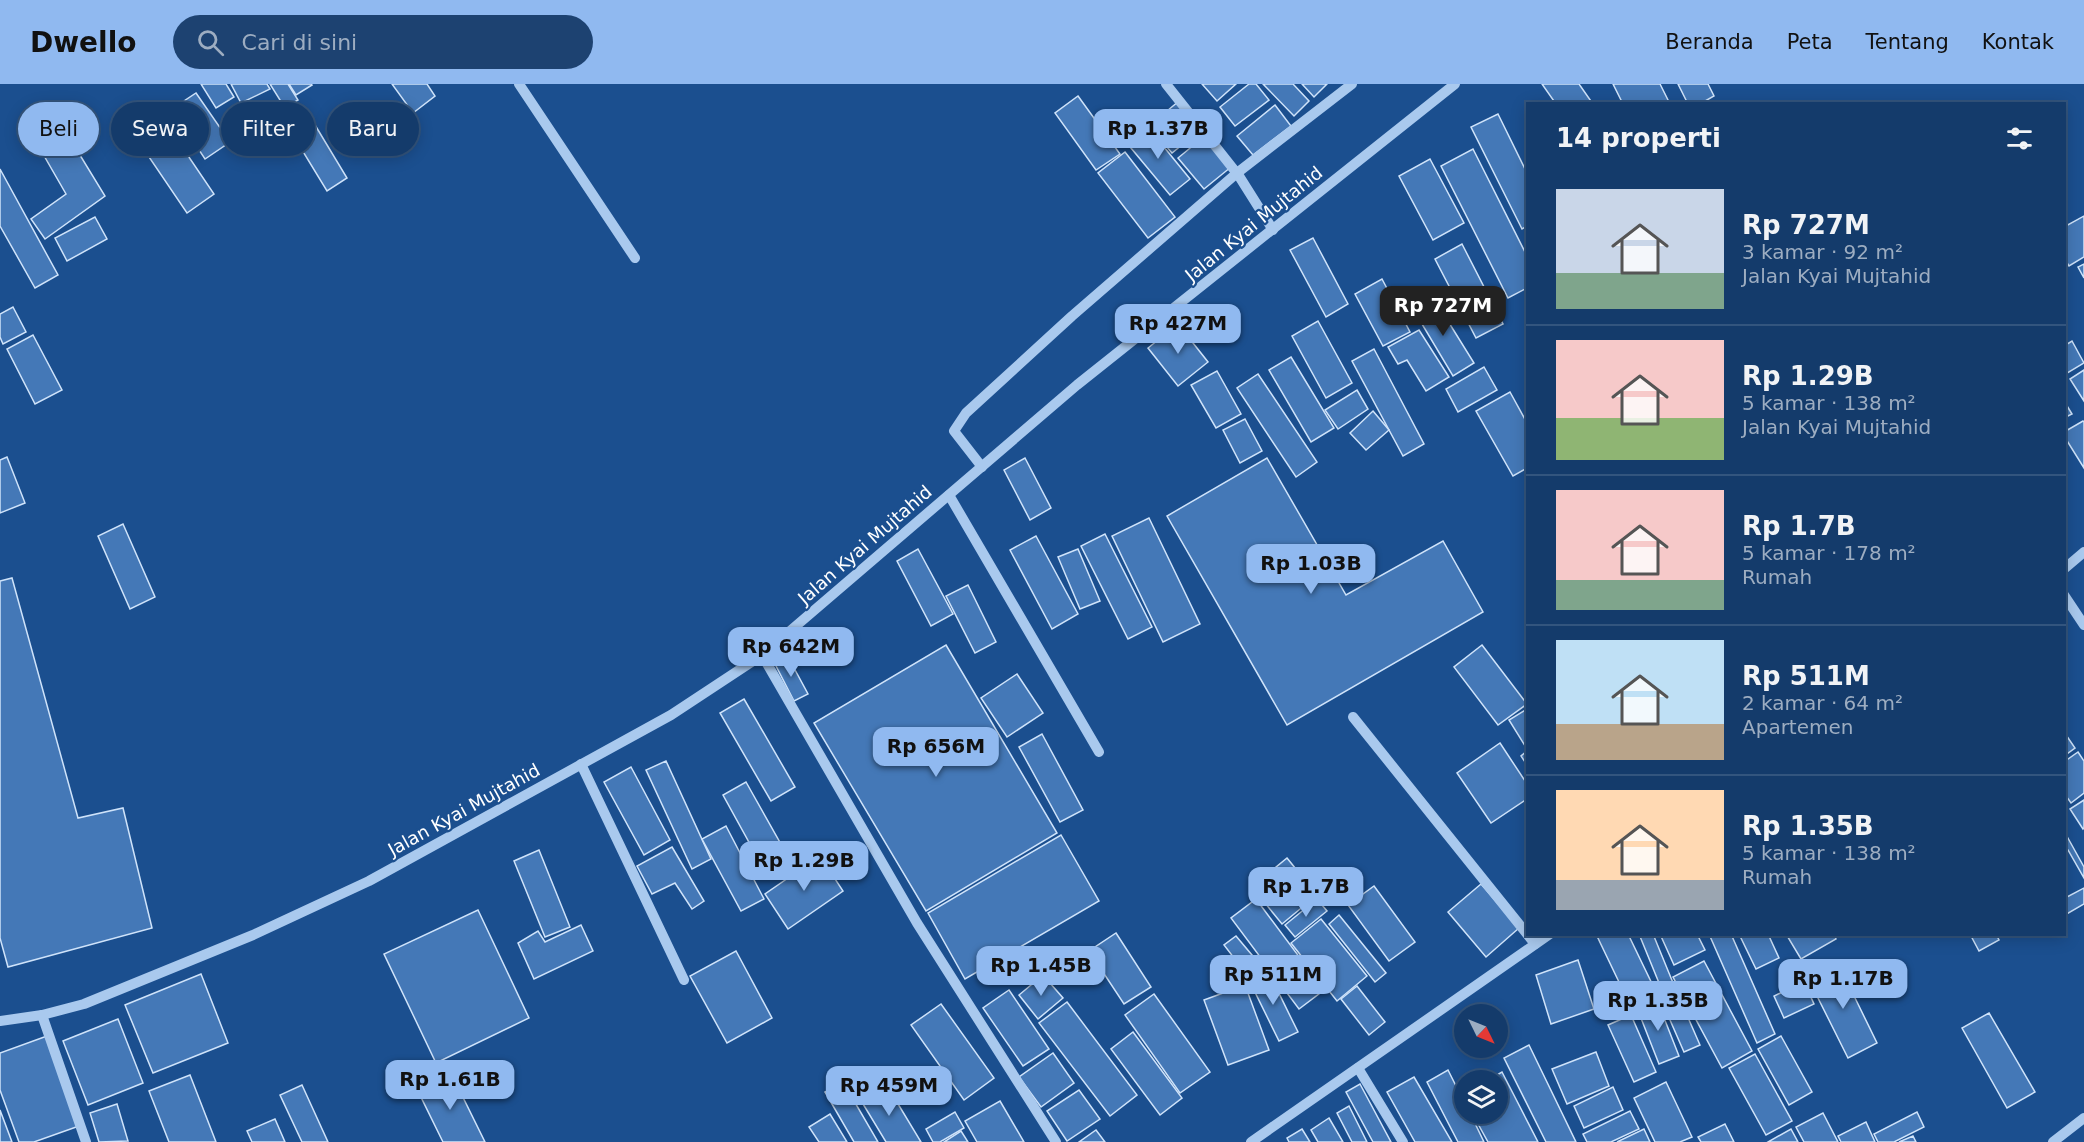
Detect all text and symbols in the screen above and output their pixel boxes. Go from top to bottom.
search box [173,15,593,69]
text: Dwello [30,26,137,59]
icon: search [194,26,227,59]
text: Cari di sini [242,30,357,55]
text: Beranda [1665,30,1754,54]
text: Peta [1787,30,1833,54]
text: Tentang [1866,30,1949,54]
text: Kontak [1982,30,2054,54]
chip: Beli [18,102,99,156]
chip: Sewa [111,102,209,156]
chip: Filter [221,102,315,156]
chip: Baru [327,102,419,156]
pin: Rp 1.37B [1096,109,1220,160]
text: Rp 1.37B [1107,116,1209,140]
icon: filters [2003,122,2036,155]
text: 14 properti [1556,123,1721,153]
street label: Jalan Kyai Mujtahid [1180,162,1326,286]
text: Rp 727M [1742,210,1870,240]
icon: home [1604,213,1676,285]
text: 3 kamar · 92 m² [1742,240,1903,264]
text: Jalan Kyai Mujtahid [1742,264,1931,288]
pin: Rp 727M [1388,286,1498,337]
text: Rp 727M [1394,293,1492,317]
pin: Rp 427M [1123,304,1233,355]
text: Rp 427M [1129,311,1227,335]
text: Rp 1.29B [1742,361,1874,391]
icon: home [1604,364,1676,436]
text: 5 kamar · 138 m² [1742,391,1916,415]
text: Jalan Kyai Mujtahid [1742,415,1931,439]
street label: Jalan Kyai Mujtahid [793,481,936,609]
text: Rp 1.7B [1742,511,1856,541]
icon: home [1604,514,1676,586]
text: 5 kamar · 178 m² [1742,541,1916,565]
pin: Rp 1.03B [1249,544,1373,595]
text: Rp 1.03B [1260,551,1362,575]
text: Rumah [1742,565,1812,589]
pin: Rp 642M [736,627,846,678]
text: Rp 642M [742,634,840,658]
text: Rp 511M [1742,661,1870,691]
icon: home [1604,664,1676,736]
text: 2 kamar · 64 m² [1742,691,1903,715]
text: Apartemen [1742,715,1853,739]
pin: Rp 656M [881,727,991,778]
text: Rp 656M [887,734,985,758]
street label: Jalan Kyai Mujtahid [383,759,543,861]
text: Rp 1.35B [1742,811,1874,841]
icon: home [1604,814,1676,886]
pin: Rp 1.29B [742,841,866,892]
text: 5 kamar · 138 m² [1742,841,1916,865]
text: Rp 1.29B [753,848,855,872]
text: Rumah [1742,865,1812,889]
pin: Rp 1.7B [1251,867,1361,918]
text: Rp 1.7B [1262,874,1350,898]
pin: Rp 1.45B [979,946,1103,997]
text: Rp 1.45B [990,953,1092,977]
pin: Rp 511M [1218,955,1328,1006]
pin: Rp 1.17B [1781,959,1905,1010]
text: Rp 511M [1224,962,1322,986]
text: Rp 1.17B [1792,966,1894,990]
pin: Rp 1.35B [1596,981,1720,1032]
text: Rp 1.35B [1607,988,1709,1012]
north arrow [1454,1004,1508,1058]
map controls [1454,1004,1508,1124]
pin: Rp 1.61B [388,1060,512,1111]
pin: Rp 459M [834,1066,944,1117]
text: Rp 1.61B [399,1067,501,1091]
button: layers [1454,1070,1508,1124]
text: Rp 459M [840,1073,938,1097]

